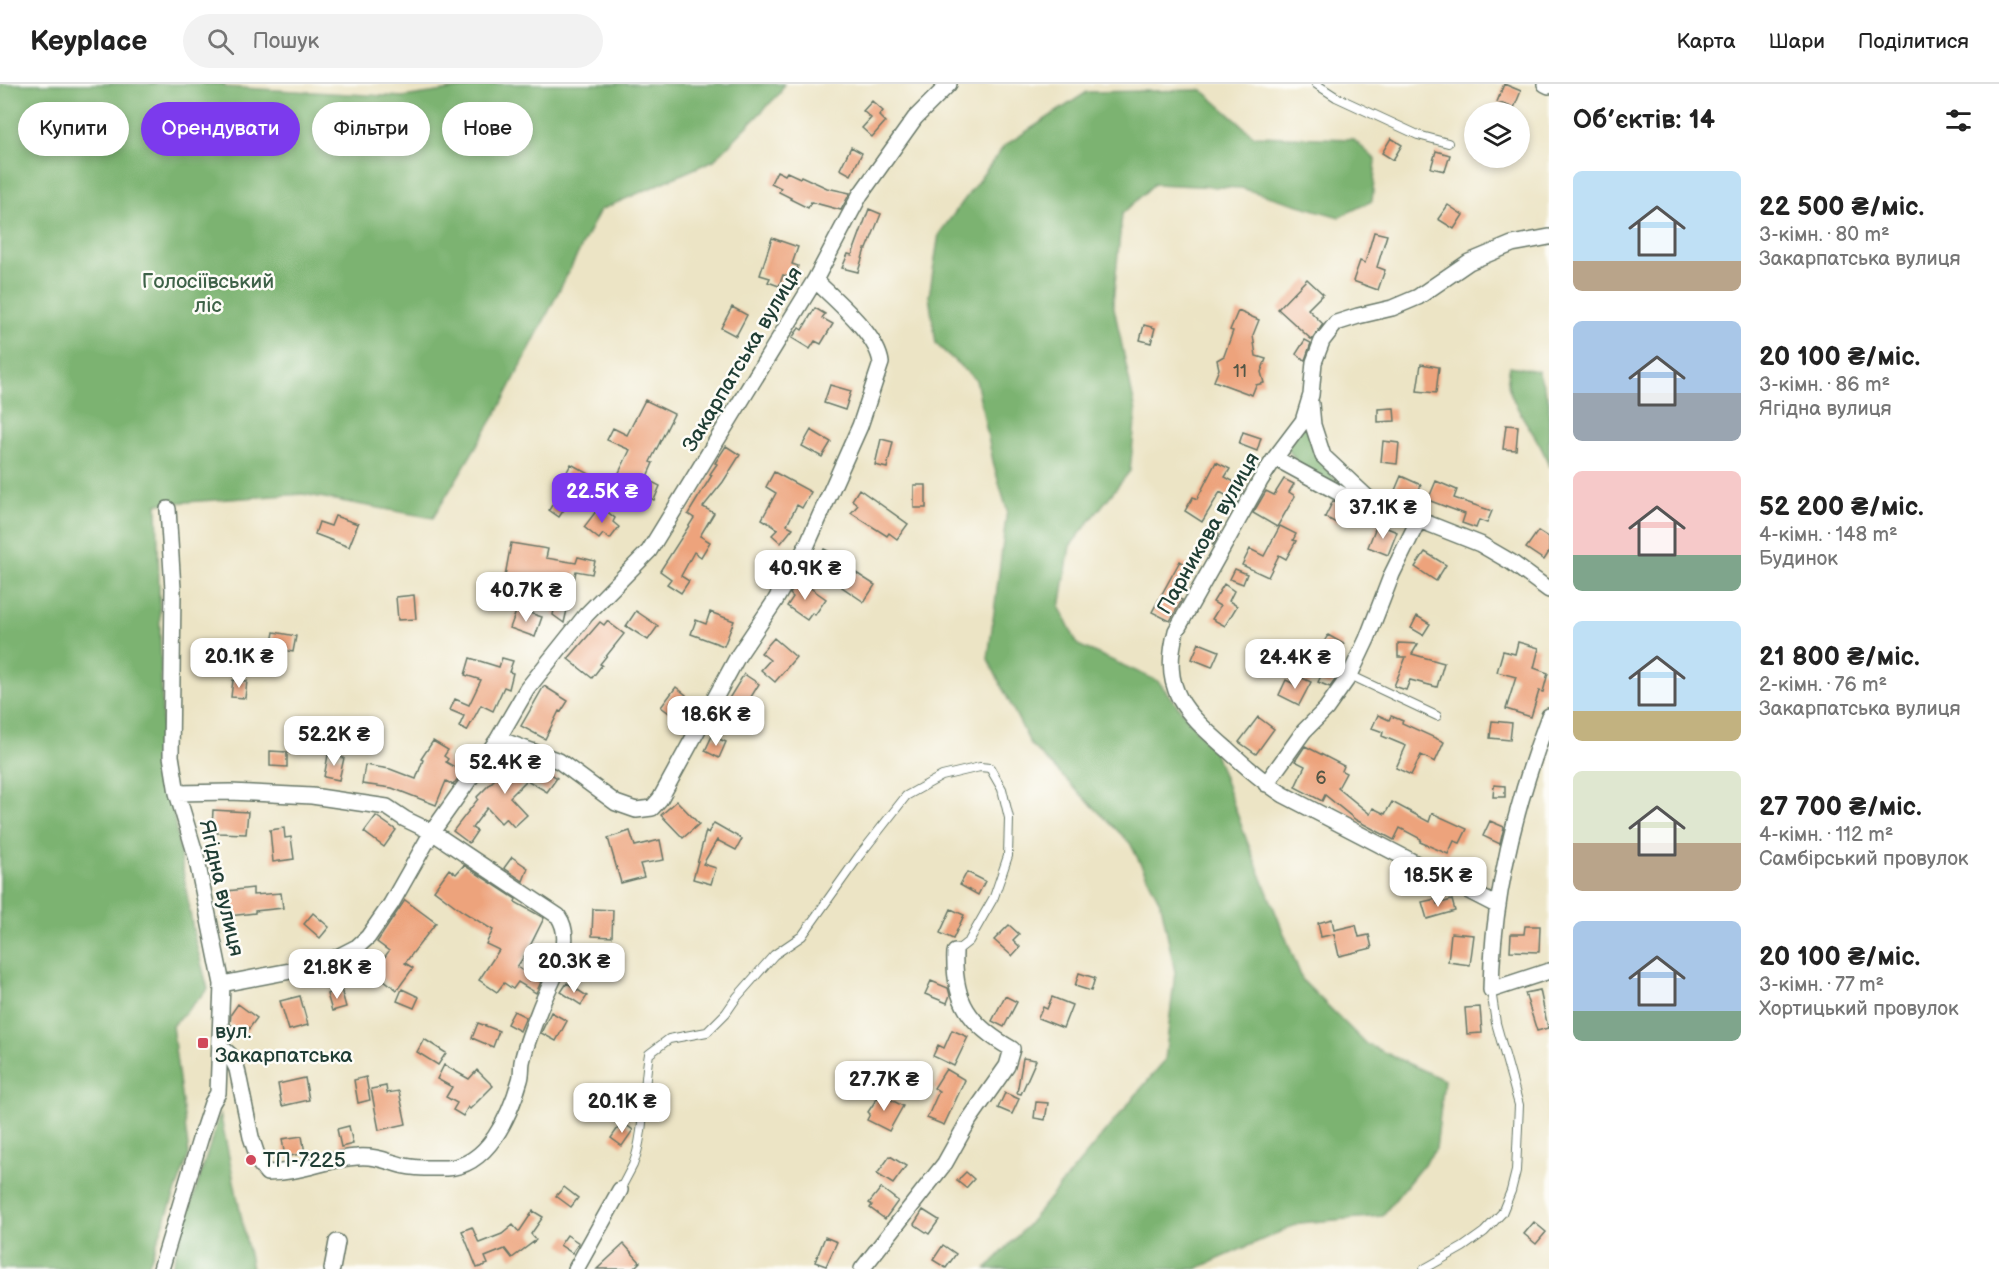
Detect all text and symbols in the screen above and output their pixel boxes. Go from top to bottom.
search box [183,14,603,68]
text: Keyplace [30,25,147,58]
icon: search [204,25,237,58]
text: Пошук [252,28,319,55]
text: Карта [1676,29,1736,54]
text: Шари [1769,29,1825,54]
text: Поділитися [1858,29,1969,54]
chip: Купити [18,102,129,156]
chip: Орендувати [141,102,300,156]
chip: Фільтри [312,102,430,156]
chip: Нове [442,102,533,156]
map controls [1464,102,1530,168]
button: layers [1464,102,1530,168]
icon: filters [1942,104,1975,137]
text: Об’єктів: 14 [1573,105,1715,136]
text: 22 500 ₴/міс. [1759,192,1924,223]
icon: home [1621,195,1693,267]
text: 3-кімн. · 80 m² [1759,223,1890,247]
text: Закарпатська вулиця [1759,247,1961,271]
street label: Закарпатська вулиця [677,262,808,456]
park label: Голосіївський ліс [142,269,274,318]
text: 20 100 ₴/міс. [1759,342,1920,373]
icon: home [1621,345,1693,417]
house number: 11 [1233,361,1247,382]
text: 3-кімн. · 86 m² [1759,373,1890,397]
text: Ягідна вулиця [1759,397,1892,421]
street label: Парникова вулиця [1152,448,1265,619]
pin: 22.5K ₴ [547,473,657,524]
text: 22.5K ₴ [566,480,638,504]
pin: 37.1K ₴ [1328,489,1438,540]
text: 52 200 ₴/міс. [1759,492,1924,523]
icon: home [1621,495,1693,567]
text: 37.1K ₴ [1349,496,1417,520]
text: 4-кімн. · 148 m² [1759,523,1898,547]
text: Будинок [1759,547,1838,571]
pin: 40.9K ₴ [750,550,860,601]
text: 40.9K ₴ [769,557,841,581]
pin: 40.7K ₴ [471,572,581,623]
text: 40.7K ₴ [490,579,562,603]
pin: 20.1K ₴ [184,638,294,689]
pin: 24.4K ₴ [1240,639,1350,690]
text: 21 800 ₴/міс. [1759,642,1920,673]
text: 20.1K ₴ [204,645,274,669]
icon: home [1621,645,1693,717]
text: 24.4K ₴ [1259,646,1331,670]
text: 2-кімн. · 76 m² [1759,673,1887,697]
pin: 18.6K ₴ [661,696,771,747]
text: Закарпатська вулиця [1759,697,1961,721]
text: 18.6K ₴ [681,703,751,727]
pin: 52.2K ₴ [279,716,389,767]
text: 52.2K ₴ [298,723,370,747]
pin: 52.4K ₴ [450,744,560,795]
text: 52.4K ₴ [469,751,541,775]
house number: 6 [1316,768,1327,789]
text: 27 700 ₴/міс. [1759,792,1922,823]
icon: home [1621,795,1693,867]
street label: Ягідна вулиця [194,817,249,959]
text: 4-кімн. · 112 m² [1759,823,1893,847]
text: Самбірський провулок [1759,847,1968,871]
pin: 18.5K ₴ [1383,857,1493,908]
text: 18.5K ₴ [1404,864,1472,888]
text: 20 100 ₴/міс. [1759,942,1920,973]
pin: 20.3K ₴ [519,943,629,994]
icon: home [1621,945,1693,1017]
pin: 21.8K ₴ [282,949,392,1000]
text: 20.3K ₴ [538,950,610,974]
text: 21.8K ₴ [303,956,371,980]
text: 3-кімн. · 77 m² [1759,973,1884,997]
text: Хортицький провулок [1759,997,1959,1021]
place label: вул. Закарпатська [215,1019,353,1068]
marker: вул. Закарпатська [196,1036,210,1050]
pin: 27.7K ₴ [829,1061,939,1112]
text: 27.7K ₴ [849,1068,919,1092]
pin: 20.1K ₴ [567,1083,677,1134]
text: 20.1K ₴ [587,1090,657,1114]
place label: ТП-7225 [263,1148,346,1173]
marker: ТП-7225 [244,1153,258,1167]

